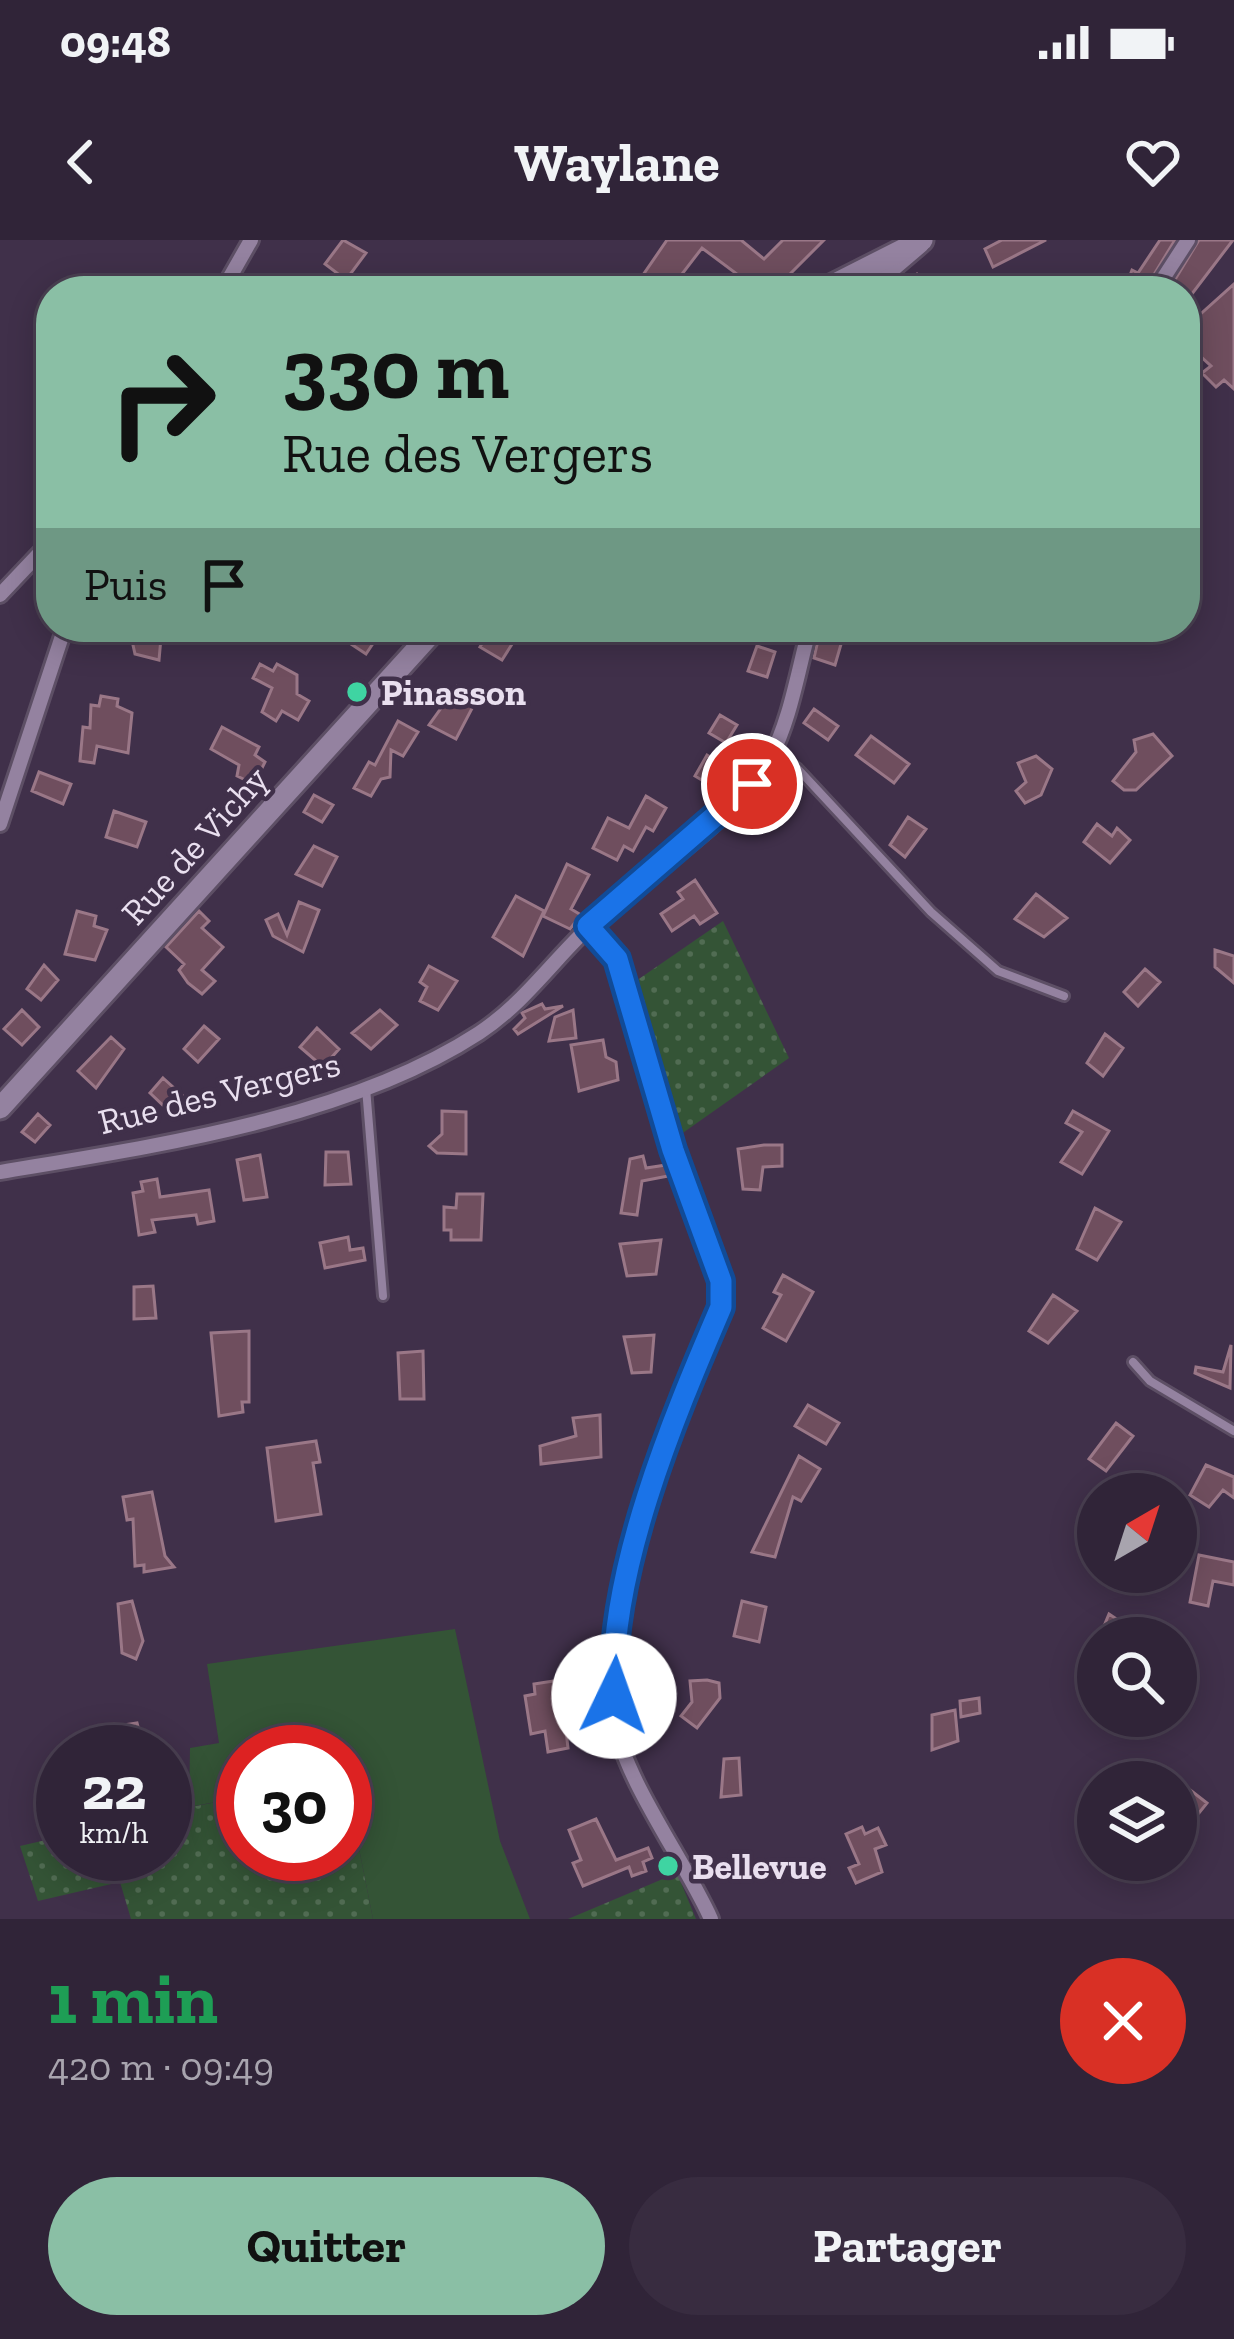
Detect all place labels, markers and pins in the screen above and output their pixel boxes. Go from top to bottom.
place label: Pinasson [381,671,526,714]
marker: Pinasson [344,679,370,705]
pin [701,733,803,835]
place label: Bellevue [692,1845,827,1888]
marker: Bellevue [655,1853,681,1879]

